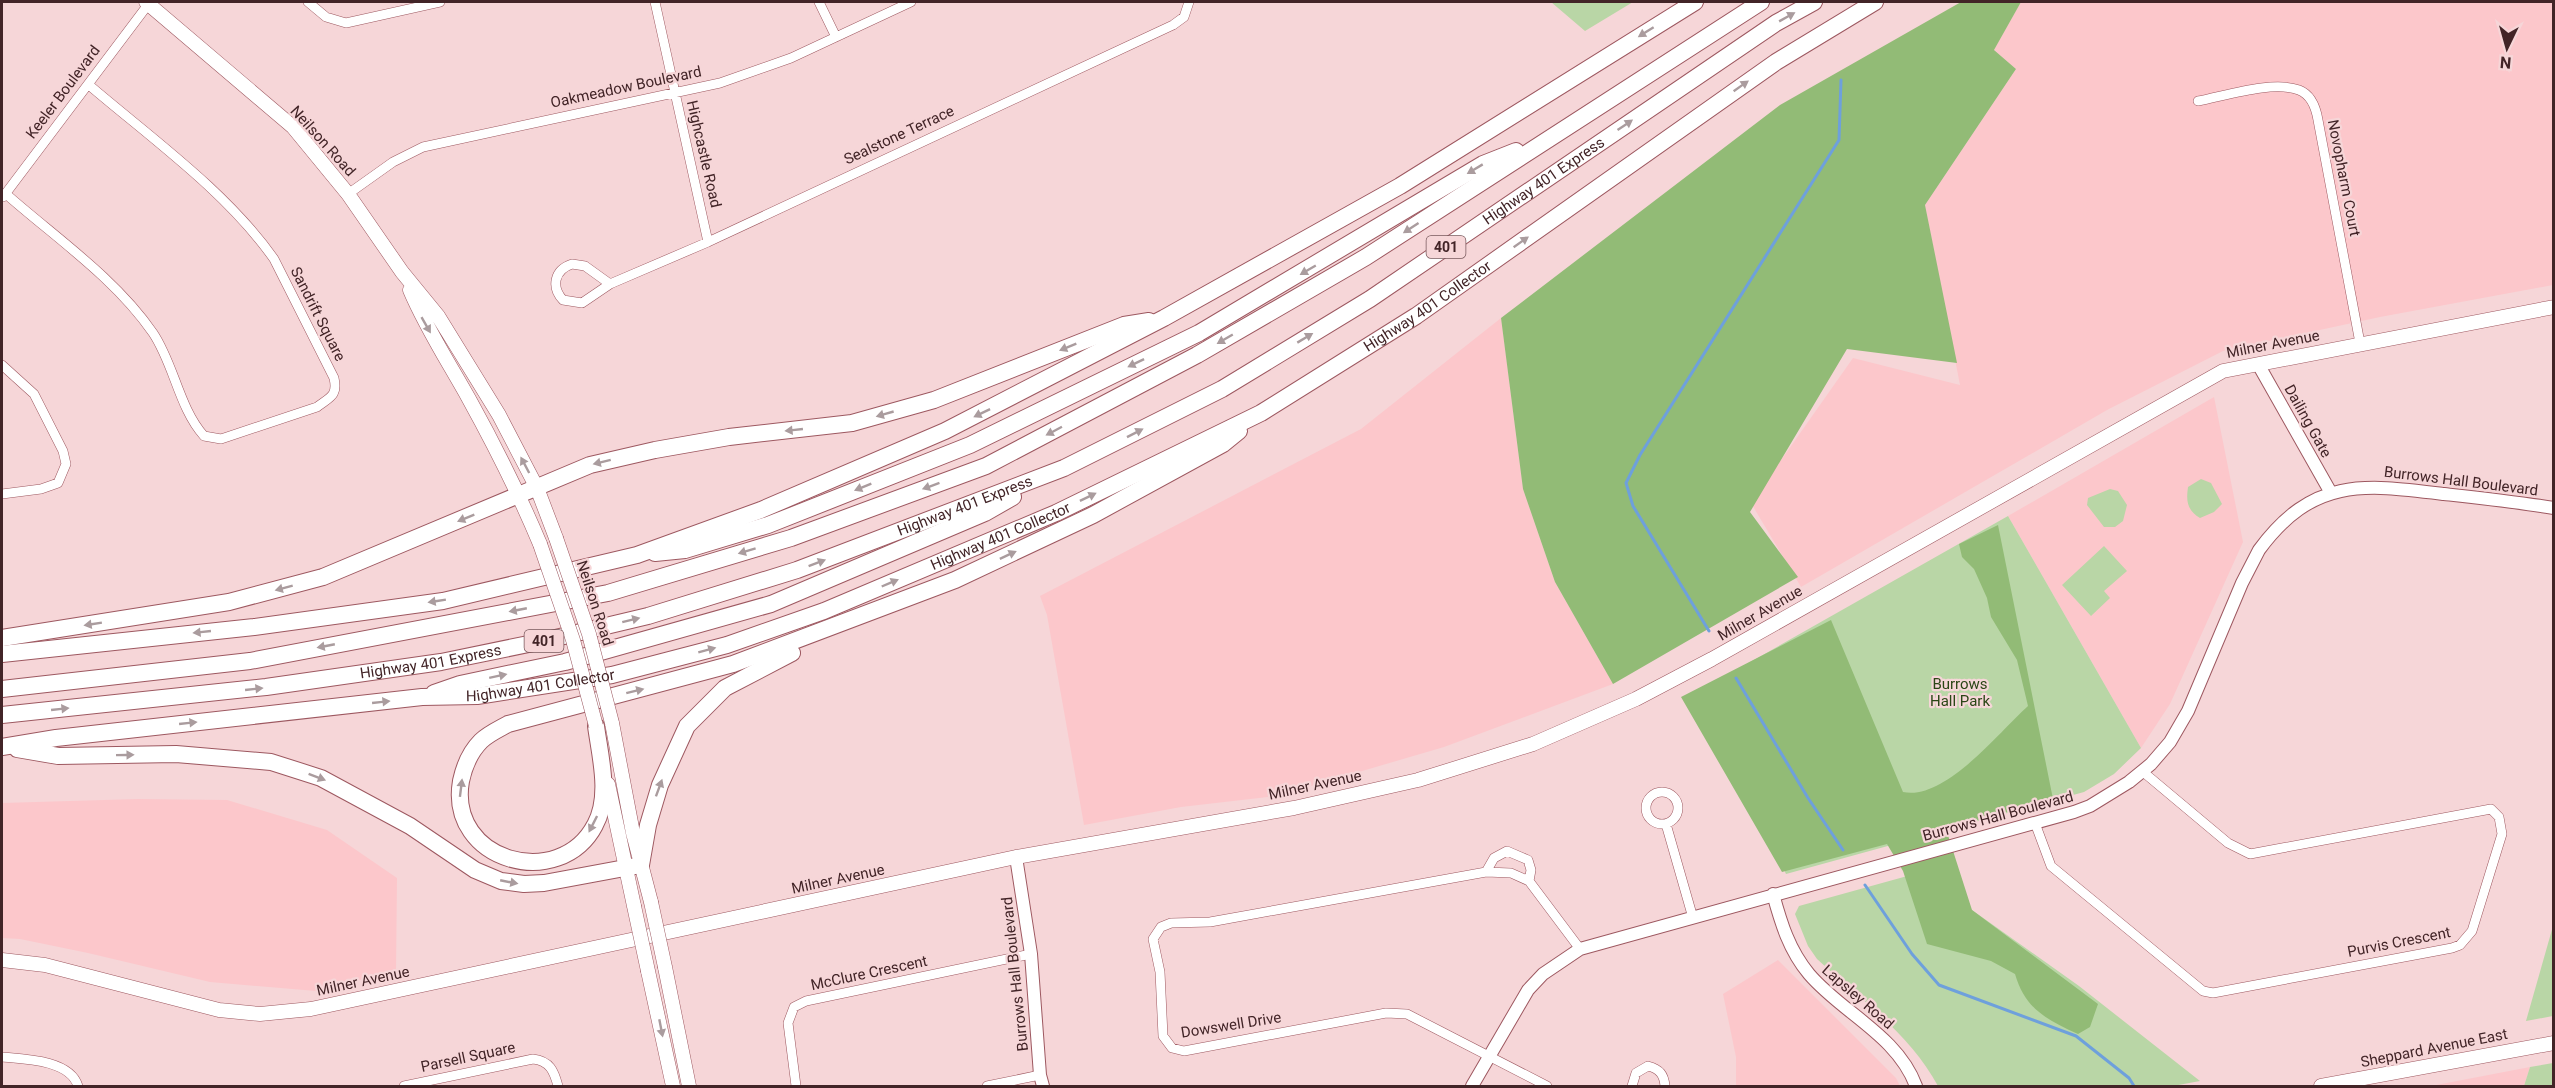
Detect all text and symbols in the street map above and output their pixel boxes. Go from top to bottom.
one-way arrow [1779,11,1795,22]
north arrow [2477,18,2537,78]
one-way arrow [1638,27,1654,38]
street label: Keeler Boulevard [22,42,104,142]
text: N [2499,52,2512,72]
street label: Oakmeadow Boulevard [549,62,703,112]
one-way arrow [1733,81,1749,93]
street label: Highcastle Road [683,99,725,209]
street label: Neilson Road [287,102,359,180]
street label: Sealstone Terrace [841,102,957,168]
street label: Novopharm Court [2324,118,2364,238]
one-way arrow [1617,120,1633,131]
street label: Highway 401 Express [1479,133,1608,229]
one-way arrow [1467,164,1483,175]
one-way arrow [1403,222,1419,233]
road number: 401 [1426,236,1466,258]
one-way arrow [1512,236,1528,248]
street label: Highway 401 Collector [1360,257,1495,356]
street label: Sandrift Square [287,264,349,364]
one-way arrow [1299,265,1316,275]
one-way arrow [421,317,432,333]
street label: Milner Avenue [2225,326,2321,362]
one-way arrow [1297,332,1313,343]
one-way arrow [1217,334,1234,344]
one-way arrow [1059,342,1077,352]
one-way arrow [1128,358,1145,367]
street label: Dailing Gate [2281,381,2335,461]
one-way arrow [973,408,990,418]
one-way arrow [876,410,894,419]
one-way arrow [785,425,804,434]
one-way arrow [1045,426,1062,436]
one-way arrow [1126,428,1144,438]
one-way arrow [520,456,530,473]
one-way arrow [593,458,612,468]
street label: Burrows Hall Boulevard [2383,463,2539,499]
street label: Highway 401 Express [895,472,1035,540]
one-way arrow [854,482,872,492]
one-way arrow [922,482,940,492]
one-way arrow [1079,493,1096,502]
street label: Highway 401 Collector [928,498,1073,574]
one-way arrow [457,514,475,523]
one-way arrow [738,547,756,556]
one-way arrow [999,550,1016,559]
street label: Neilson Road [573,558,617,648]
one-way arrow [809,558,827,568]
one-way arrow [881,578,899,588]
street label: Milner Avenue [1715,582,1805,644]
one-way arrow [275,583,293,593]
one-way arrow [427,597,446,606]
one-way arrow [508,606,527,615]
one-way arrow [622,614,640,624]
one-way arrow [83,620,102,629]
one-way arrow [192,628,211,637]
road number: 401 [524,630,564,652]
street label: Highway 401 Express [359,641,503,682]
one-way arrow [317,642,336,651]
one-way arrow [698,645,716,654]
street label: Highway 401 Collector [466,666,616,705]
one-way arrow [489,671,508,680]
park label: Burrows Hall Park [1930,675,1990,710]
one-way arrow [244,684,263,693]
one-way arrow [626,686,645,696]
one-way arrow [372,697,391,707]
one-way arrow [50,704,69,714]
one-way arrow [178,719,197,728]
one-way arrow [116,750,135,760]
street label: Milner Avenue [1267,766,1363,804]
one-way arrow [309,772,327,782]
one-way arrow [456,778,465,797]
one-way arrow [655,779,665,797]
street label: Burrows Hall Boulevard [1921,787,2075,845]
one-way arrow [589,815,599,833]
street label: Milner Avenue [790,860,886,898]
one-way arrow [499,877,518,886]
street label: Burrows Hall Boulevard [998,896,1032,1052]
street label: Purvis Crescent [2346,923,2452,961]
street label: McClure Crescent [809,952,929,994]
street label: Lapsley Road [1818,961,1898,1033]
street label: Milner Avenue [315,962,411,1000]
street label: Dowswell Drive [1180,1008,1283,1042]
one-way arrow [657,1019,666,1038]
street label: Sheppard Avenue East [2359,1025,2509,1071]
street label: Parsell Square [419,1038,517,1076]

